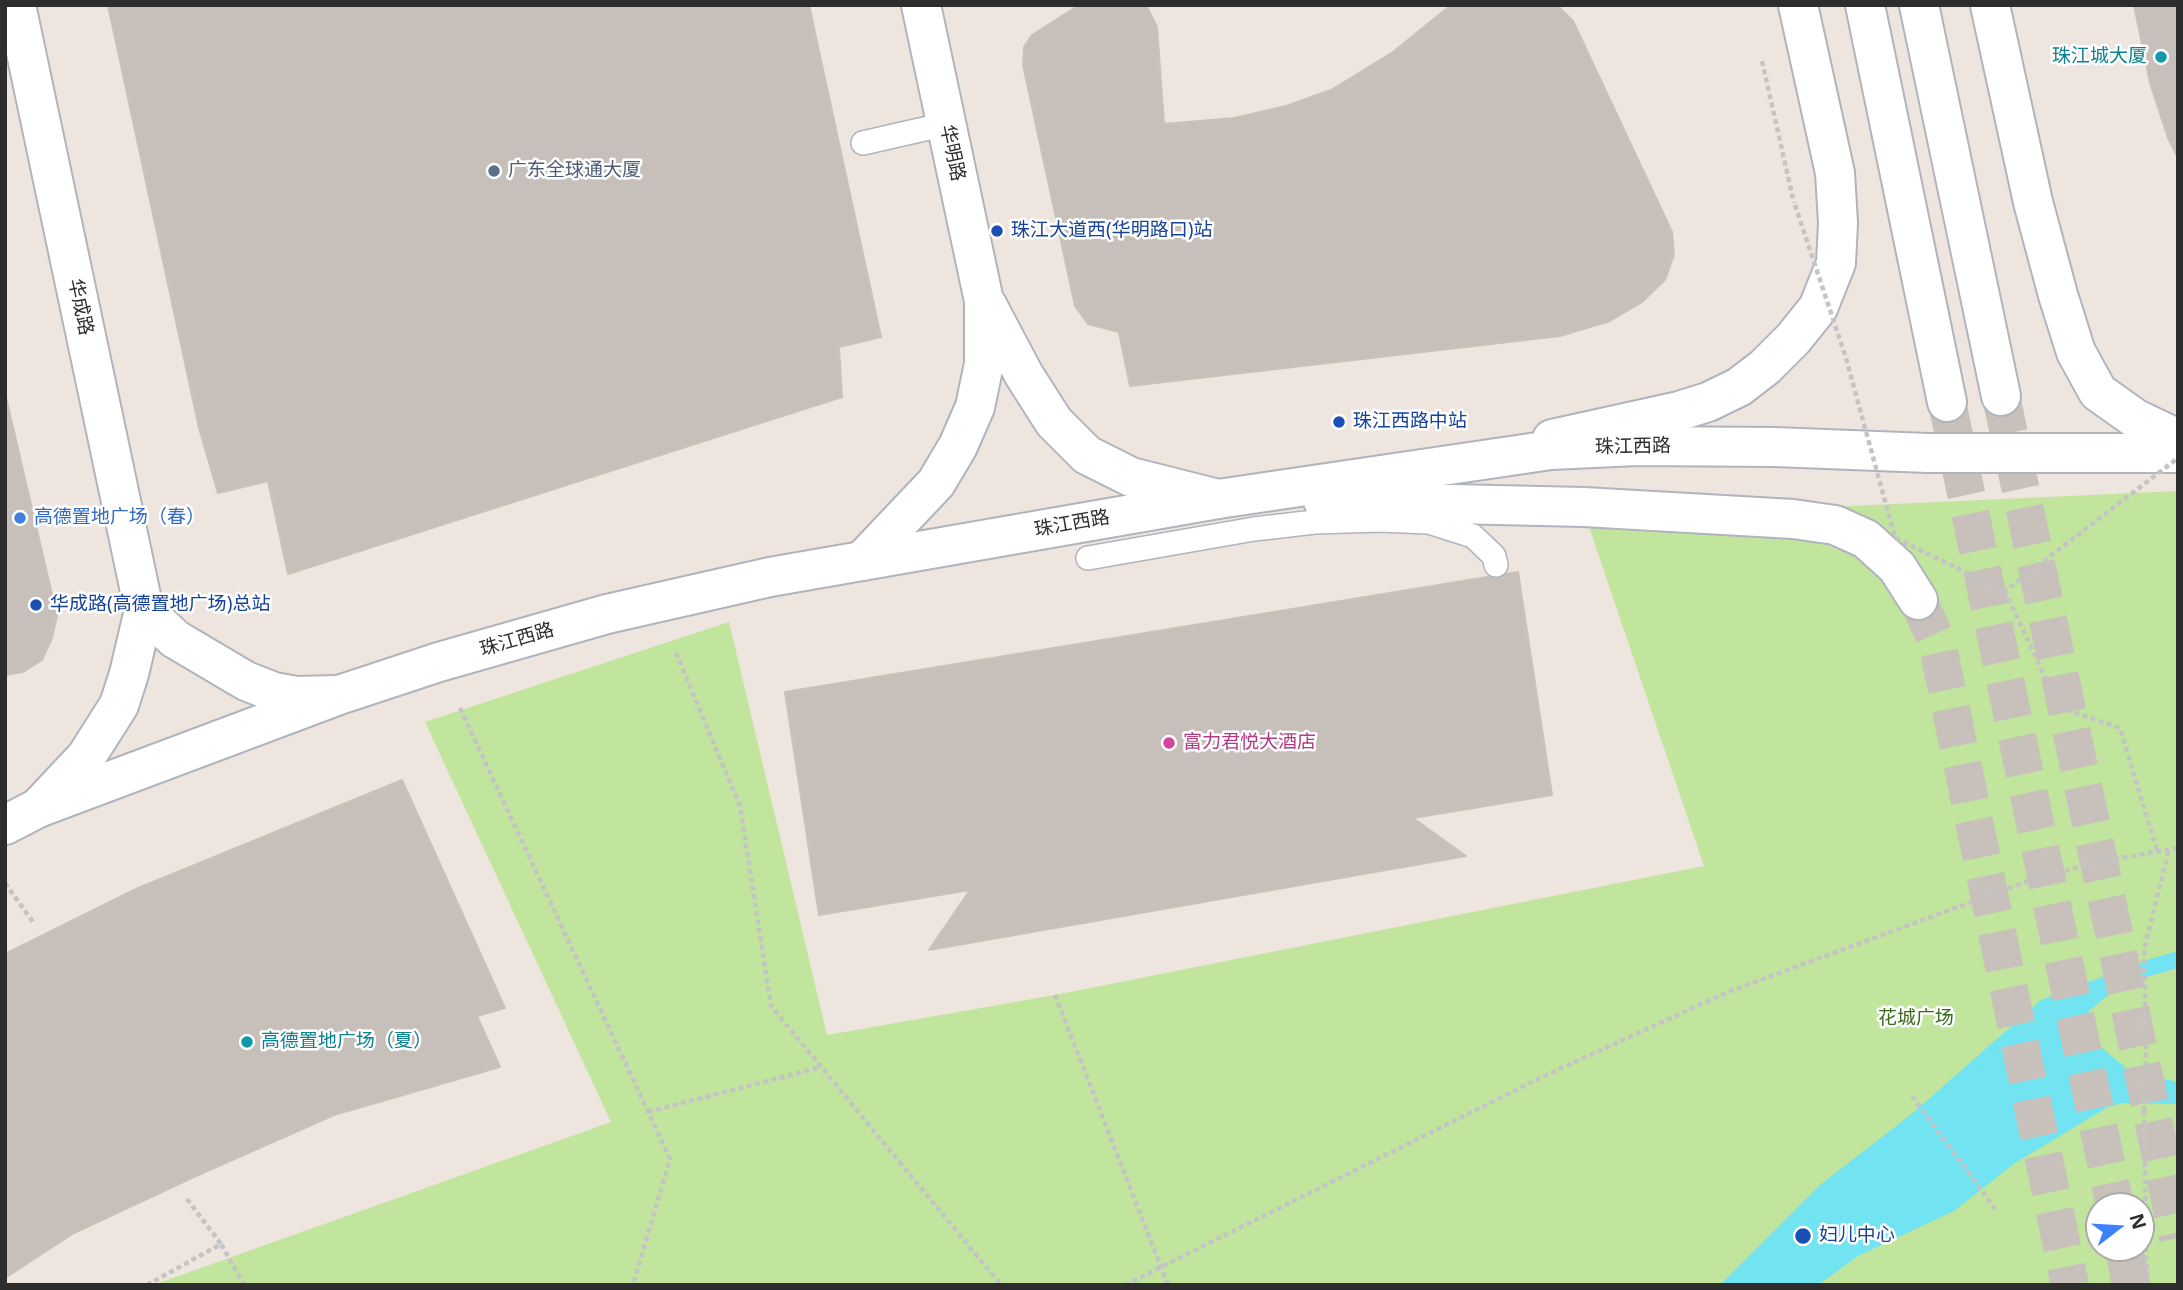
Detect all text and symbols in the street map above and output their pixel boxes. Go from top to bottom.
place label: 珠江城大厦 [2052,46,2147,68]
marker: 珠江城大厦 [2153,49,2169,65]
street label: 华明路 [935,123,969,183]
place label: 广东全球通大厦 [508,160,641,182]
marker: 广东全球通大厦 [486,163,502,179]
place label: 珠江大道西(华明路口)站 [1011,220,1212,242]
marker: 珠江大道西(华明路口)站 [989,223,1005,239]
street label: 华成路 [63,277,97,337]
place label: 珠江西路中站 [1353,411,1467,433]
marker: 珠江西路中站 [1331,414,1347,430]
street label: 珠江西路 [1595,435,1671,459]
street label: 珠江西路 [1033,506,1111,542]
place label: 高德置地广场（春） [34,507,205,529]
marker: 高德置地广场（春） [12,510,28,526]
place label: 华成路(高德置地广场)总站 [50,594,270,616]
marker: 华成路(高德置地广场)总站 [28,597,44,613]
street label: 珠江西路 [477,619,557,661]
place label: 富力君悦大酒店 [1183,732,1316,754]
marker: 富力君悦大酒店 [1161,735,1177,751]
park label: 花城广场 [1878,1008,1954,1030]
place label: 高德置地广场（夏） [261,1031,432,1053]
marker: 高德置地广场（夏） [239,1034,255,1050]
north arrow [2085,1192,2155,1262]
text: N [2123,1210,2153,1233]
place label: 妇儿中心 [1819,1225,1895,1247]
marker: 妇儿中心 [1793,1226,1813,1246]

